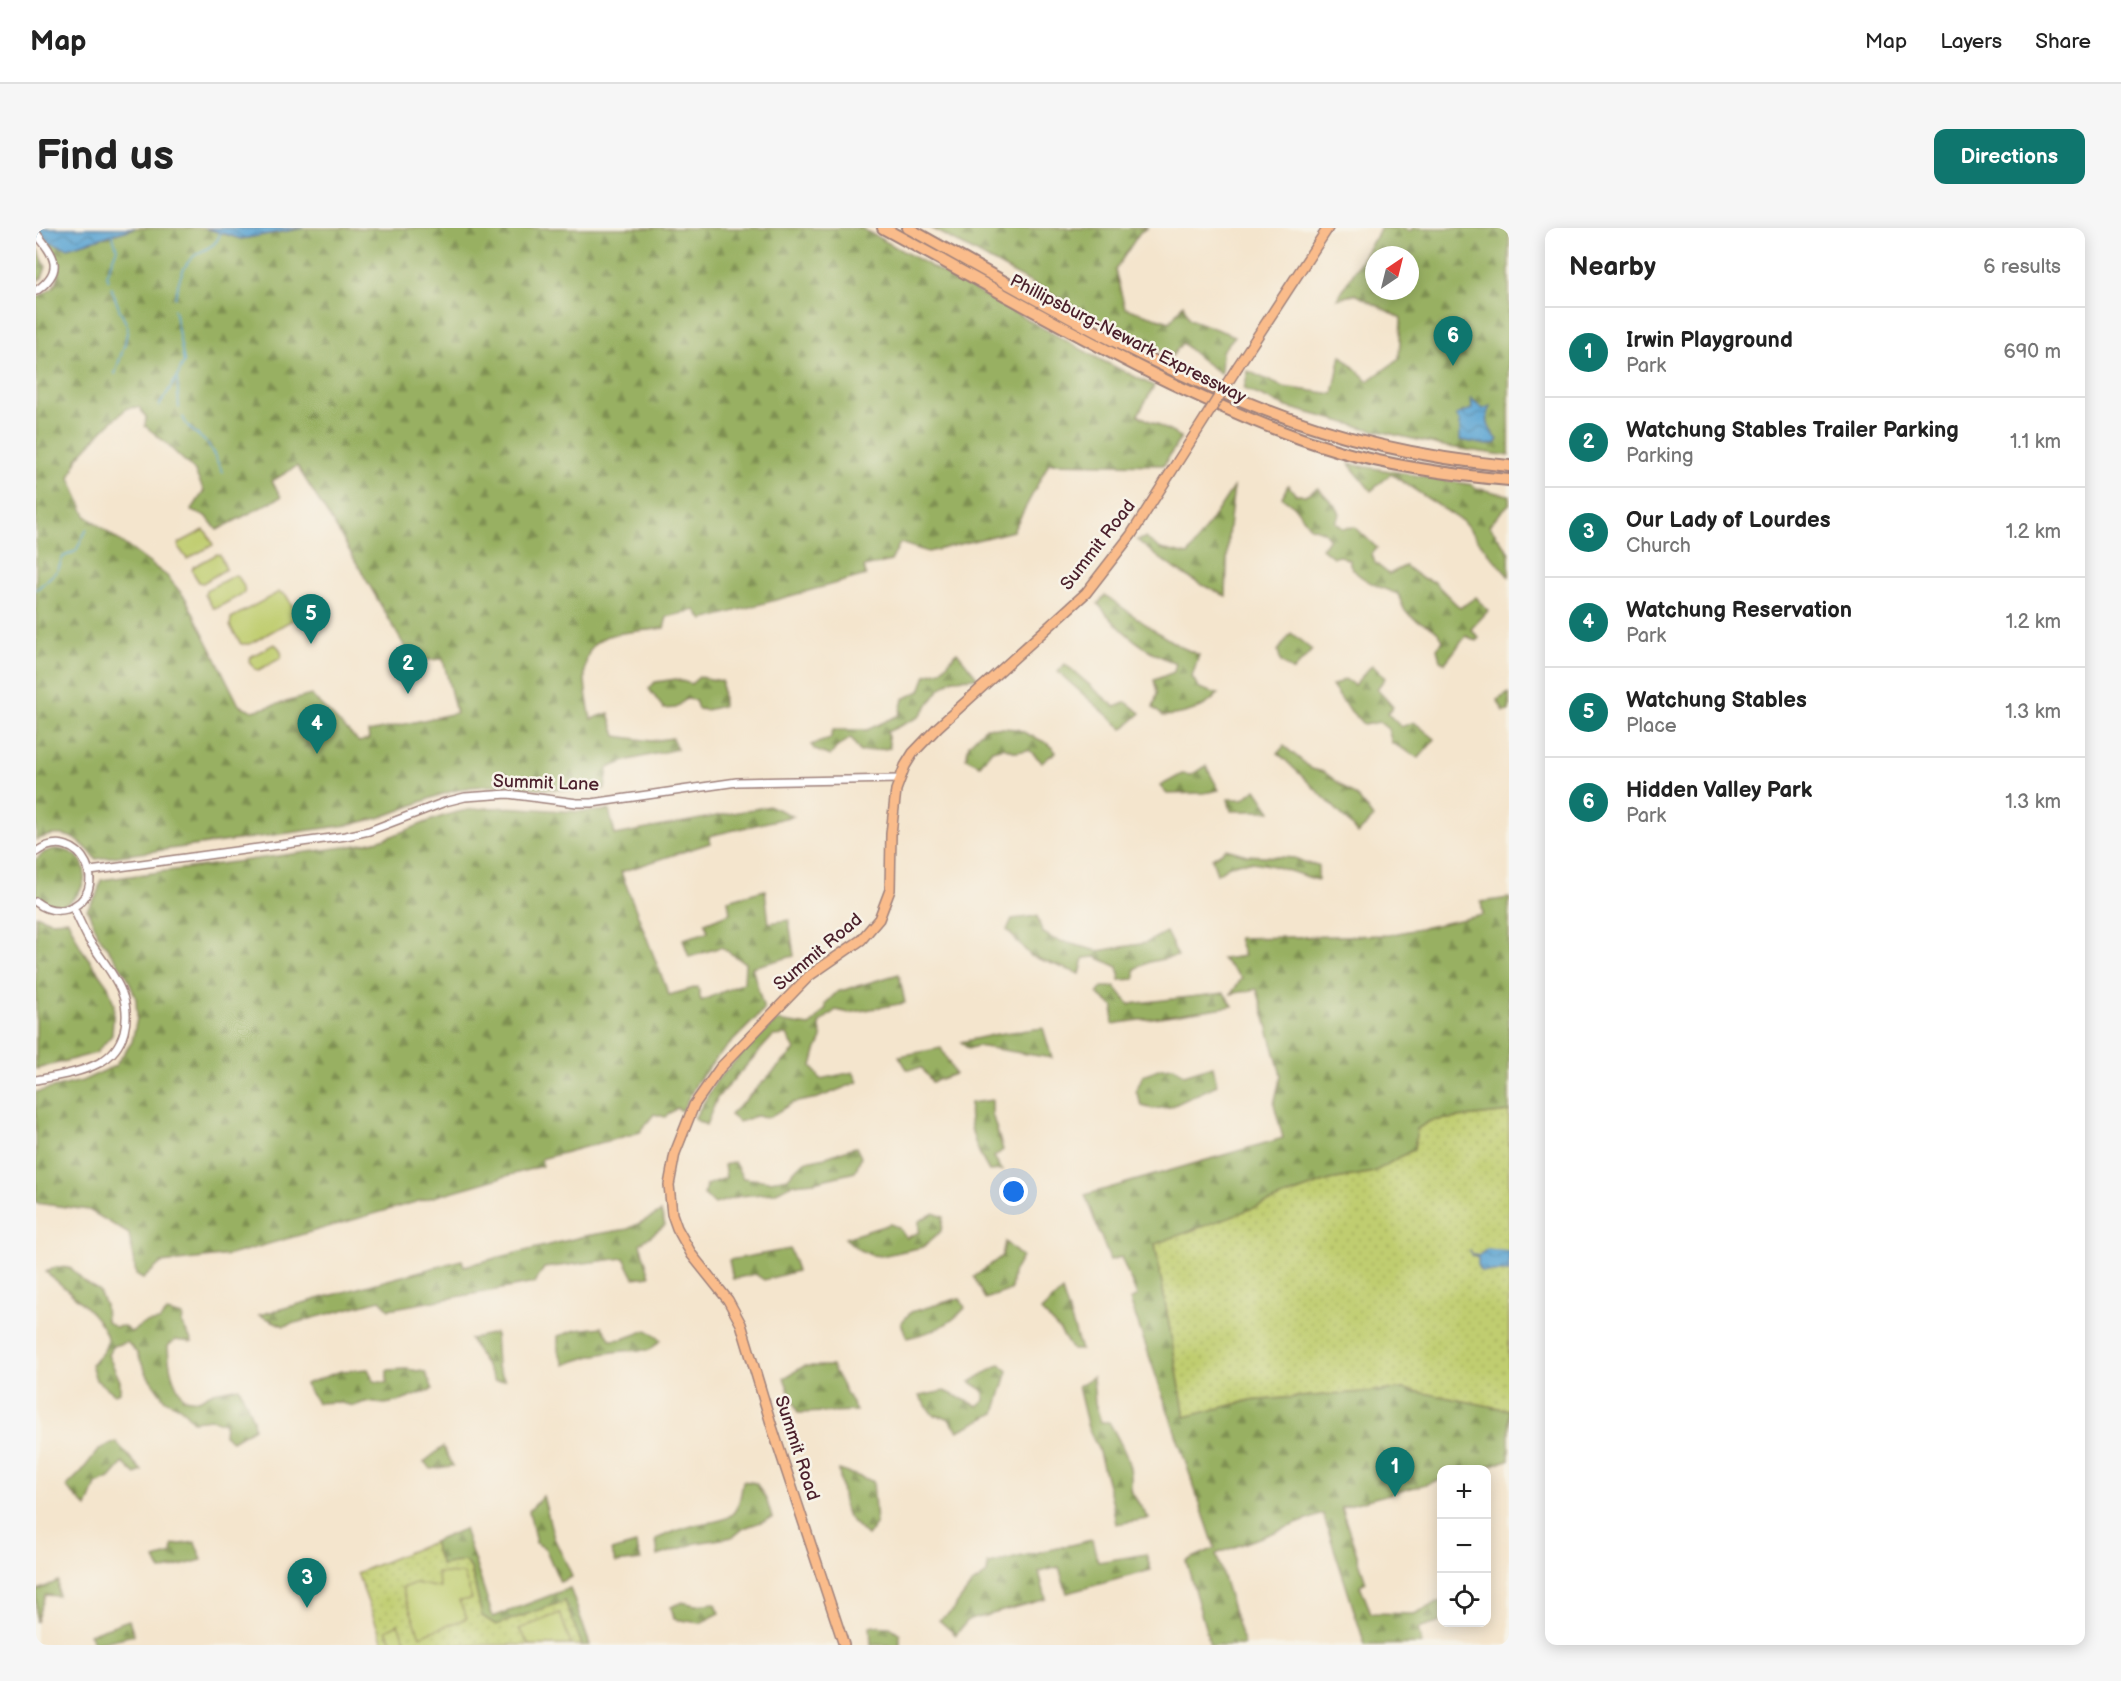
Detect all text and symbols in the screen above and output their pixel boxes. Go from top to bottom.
text: Map [30,25,86,58]
text: Map [1865,29,1907,54]
text: Layers [1940,29,2002,54]
text: Share [2035,29,2091,54]
button: Directions [1934,129,2085,184]
text: Find us [36,131,174,182]
north arrow [1365,246,1419,300]
text: Nearby [1569,252,1656,283]
text: 6 results [1983,255,2061,279]
street label: Phillipsburg-Newark Expressway [1006,270,1250,408]
pin: 6 [1434,316,1472,366]
text: Irwin Playground [1626,327,1793,354]
text: 1 [1584,340,1593,364]
text: 690 m [2004,340,2061,364]
text: Park [1626,354,1666,378]
text: Watchung Stables Trailer Parking [1626,417,1959,444]
text: 2 [1583,430,1594,454]
text: 1.1 km [2010,430,2061,454]
text: Parking [1626,444,1694,468]
street label: Summit Road [1056,496,1140,594]
text: Our Lady of Lourdes [1626,507,1831,534]
text: 3 [1583,520,1594,544]
text: 1.2 km [2006,520,2061,544]
text: Church [1626,534,1691,558]
pin: 5 [292,594,330,644]
text: Watchung Reservation [1626,597,1852,624]
text: 4 [1583,610,1594,634]
text: 1.2 km [2006,610,2061,634]
text: Park [1626,624,1666,648]
pin: 2 [388,644,428,694]
text: Watchung Stables [1626,687,1807,714]
text: 5 [1583,700,1594,724]
text: 1.3 km [2005,700,2061,724]
pin: 4 [298,704,336,754]
text: Place [1626,714,1677,738]
street label: Summit Lane [493,771,600,795]
text: Hidden Valley Park [1626,777,1812,804]
text: 6 [1582,790,1595,814]
text: 1.3 km [2005,790,2061,814]
text: Park [1626,804,1666,828]
street label: Summit Road [770,909,866,995]
your location [999,1177,1028,1206]
street label: Summit Road [770,1393,824,1503]
pin: 1 [1376,1448,1414,1497]
map controls [1437,1465,1491,1627]
button: + [1437,1465,1491,1519]
button: − [1437,1519,1491,1573]
pin: 3 [288,1558,326,1608]
button: locate [1437,1573,1491,1627]

